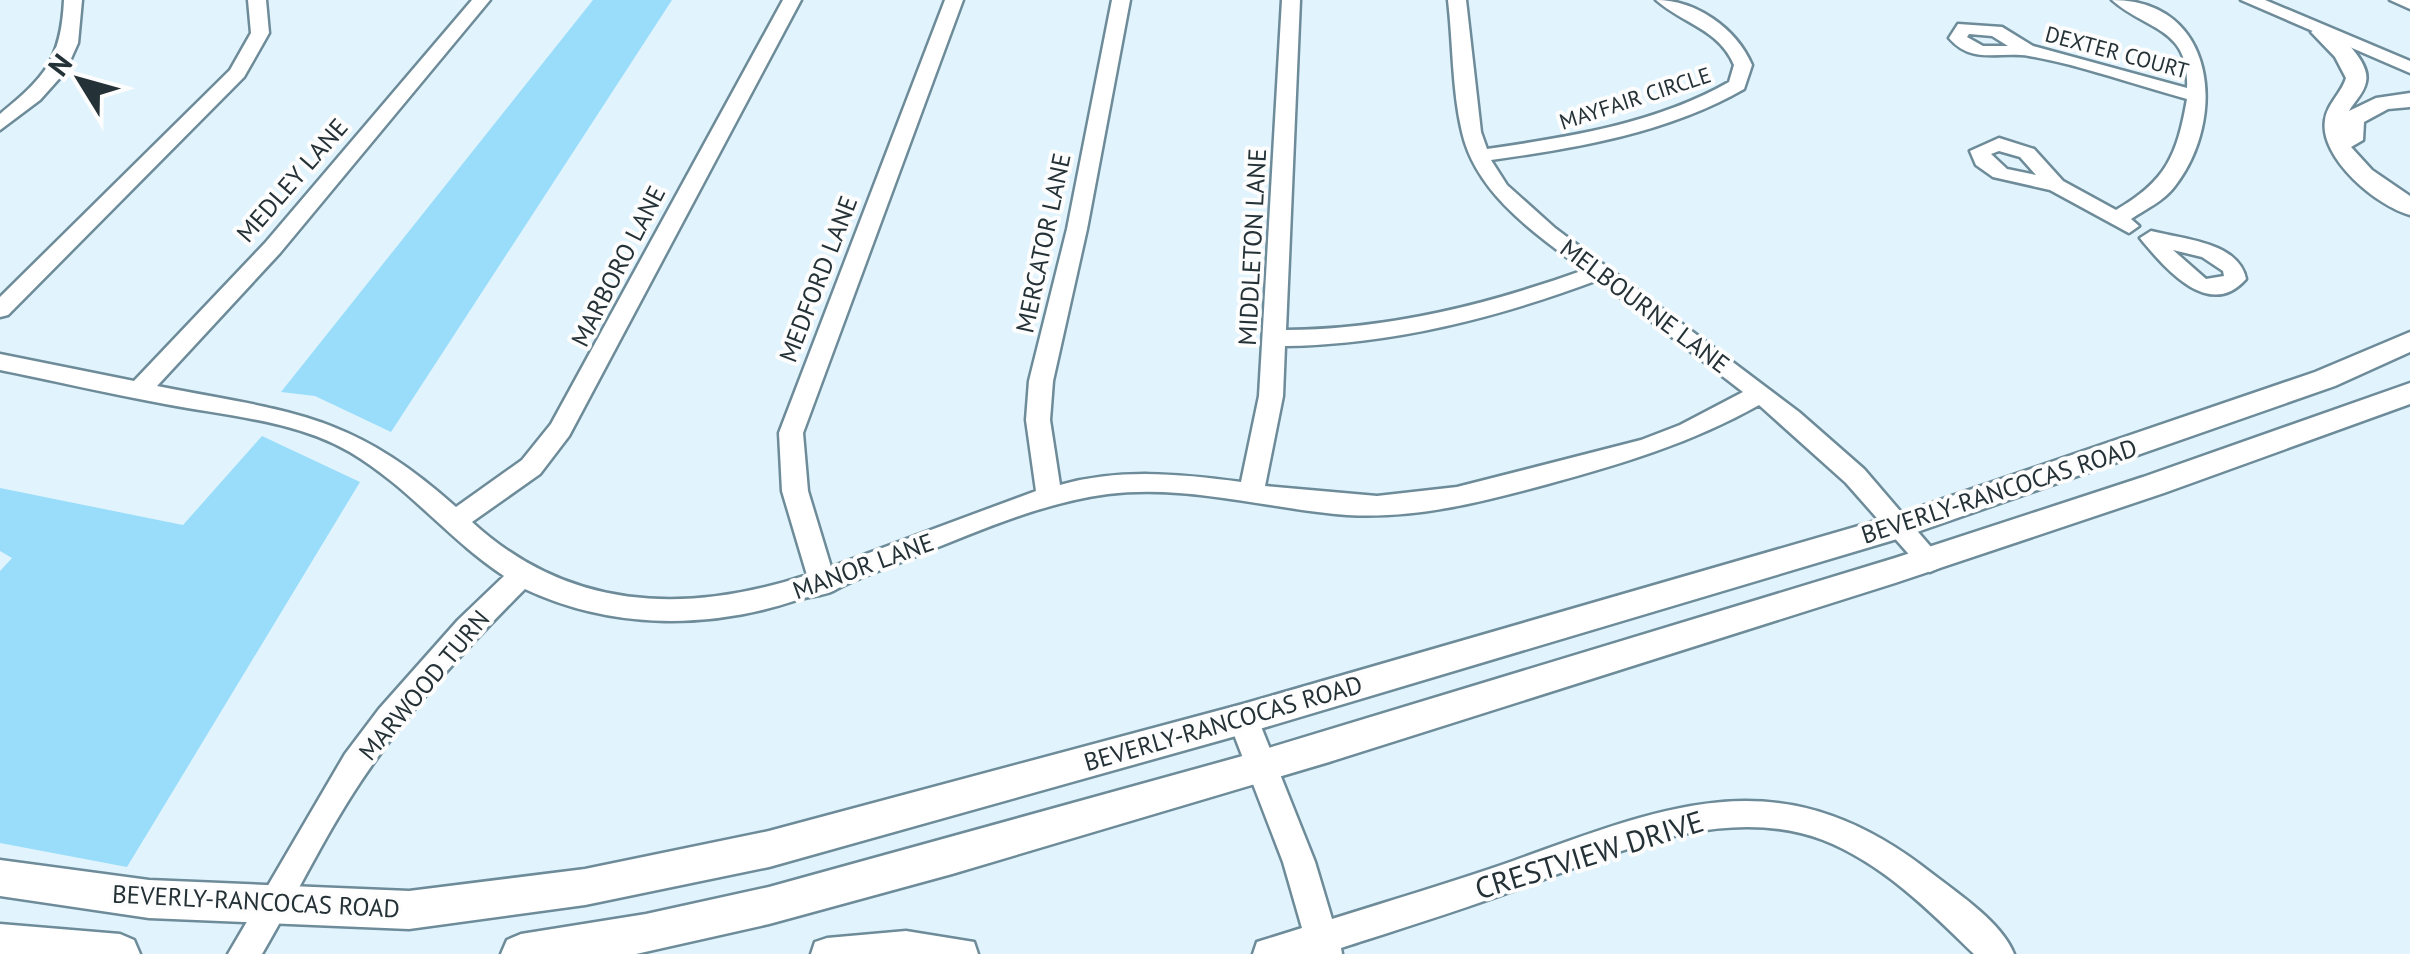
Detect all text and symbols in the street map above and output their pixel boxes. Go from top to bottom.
street label: DEXTER COURT [2042,19,2192,85]
north arrow [30,30,130,130]
text: N [39,46,80,83]
street label: MAYFAIR CIRCLE [1556,60,1714,136]
street label: MEDLEY LANE [229,111,355,249]
street label: MIDDLETON LANE [1231,148,1273,346]
street label: MERCATOR LANE [1008,150,1078,336]
street label: MARBORO LANE [564,180,672,352]
street label: MEDFORD LANE [772,191,864,367]
street label: MELBOURNE LANE [1554,232,1736,380]
street label: BEVERLY-RANCOCAS ROAD [1857,431,2141,551]
street label: MANOR LANE [788,526,938,606]
street label: MARWOOD TURN [352,603,496,767]
street label: BEVERLY-RANCOCAS ROAD [1080,668,1366,778]
street label: CRESTVIEW DRIVE [1470,801,1708,907]
street label: BEVERLY-RANCOCAS ROAD [111,877,401,925]

